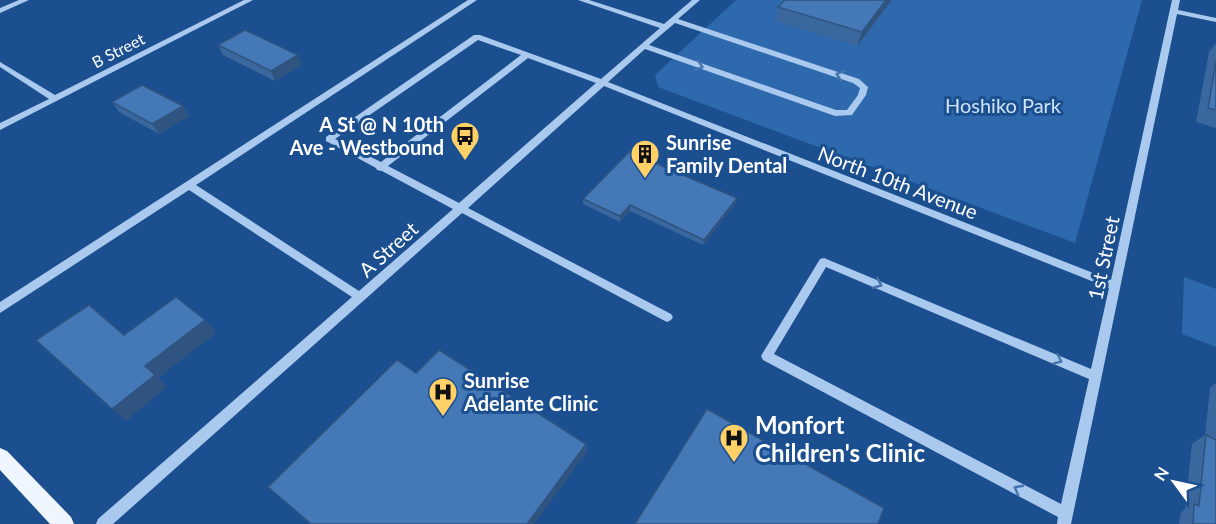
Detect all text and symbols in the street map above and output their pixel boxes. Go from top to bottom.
street label: B Street [88,29,148,71]
one-way arrow [693,58,704,71]
one-way arrow [835,70,846,83]
park label: Hoshiko Park [945,93,1062,117]
place label: A St @ N 10th Ave - Westbound [289,112,444,159]
bus stop icon: A St @ N 10th Ave - Westbound [449,120,481,162]
place label: Sunrise Family Dental [666,130,787,177]
building icon: Sunrise Family Dental [629,138,661,180]
street label: North 10th Avenue [815,140,981,224]
street label: 1st Street [1082,214,1124,302]
street label: A Street [354,216,422,282]
one-way arrow [872,277,883,289]
one-way arrow [1051,353,1062,365]
place label: Sunrise Adelante Clinic [463,368,599,415]
hospital icon: Sunrise Adelante Clinic [427,376,459,418]
place label: Monfort Children's Clinic [755,410,925,467]
hospital icon: Monfort Children's Clinic [718,422,750,464]
north arrow [1144,452,1204,512]
text: N [1150,463,1172,484]
one-way arrow [1014,485,1024,496]

